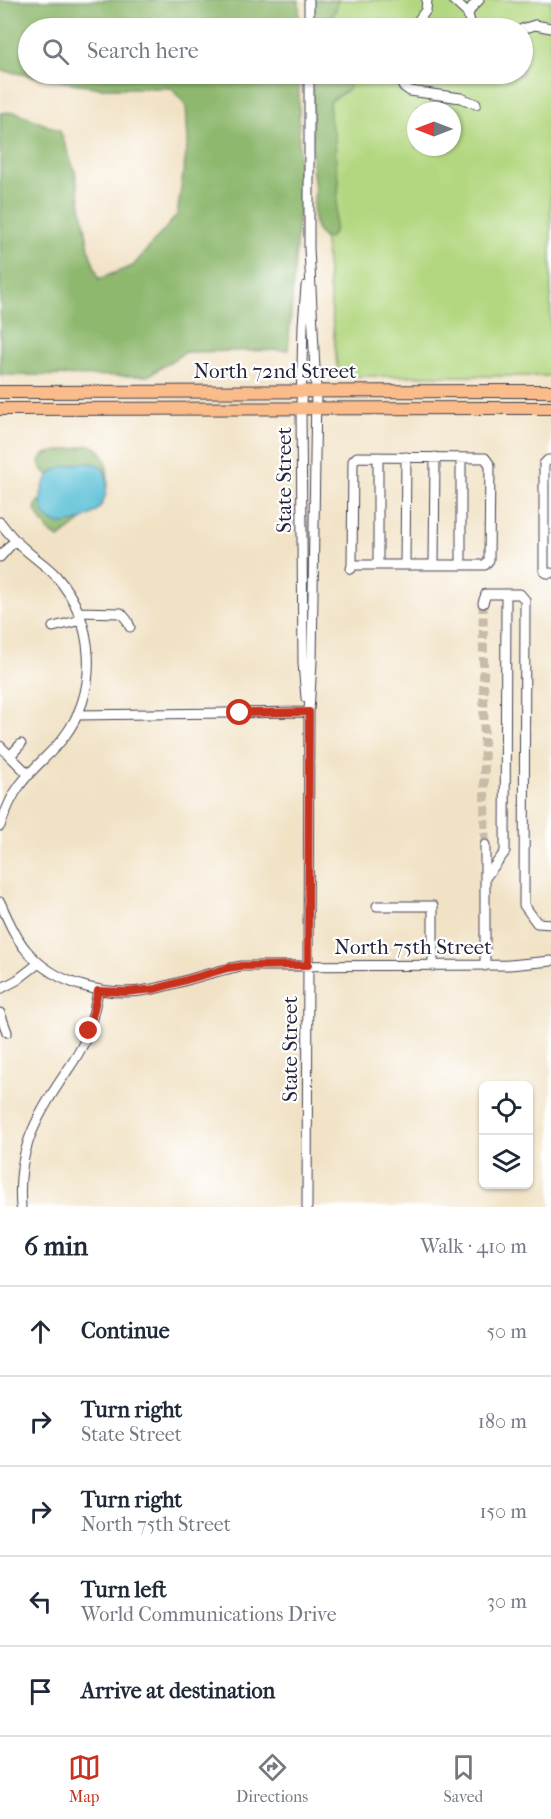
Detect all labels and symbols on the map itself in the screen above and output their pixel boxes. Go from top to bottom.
north arrow [407,102,461,156]
street label: North 72nd Street [193,359,357,383]
street label: State Street [272,427,296,533]
route start [226,699,252,725]
street label: North 75th Street [334,935,492,959]
street label: State Street [278,996,302,1102]
route end [75,1017,101,1043]

